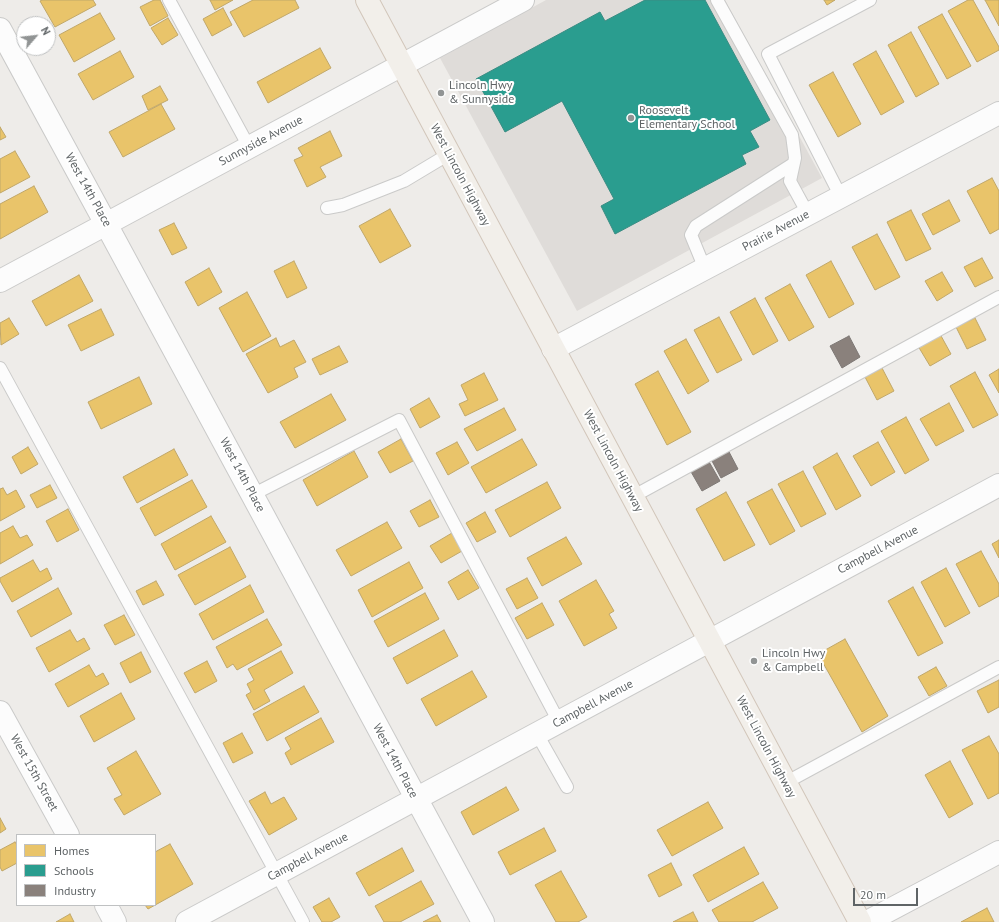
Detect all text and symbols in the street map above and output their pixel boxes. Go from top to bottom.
north arrow [16,16,56,56]
text: N [38,24,54,37]
place label: Lincoln Hwy & Sunnyside [449,79,514,107]
marker: Lincoln Hwy & Sunnyside [436,88,446,98]
place label: Roosevelt Elementary School [639,104,735,132]
street label: Sunnyside Avenue [217,113,305,169]
marker: Roosevelt Elementary School [626,113,636,123]
street label: West Lincoln Highway [427,122,493,228]
street label: West 14th Place [62,151,114,229]
street label: Prairie Avenue [740,207,812,255]
street label: West Lincoln Highway [580,408,646,514]
street label: West 14th Place [216,435,268,515]
street label: Campbell Avenue [835,523,921,577]
place label: Lincoln Hwy & Campbell [762,647,825,675]
marker: Lincoln Hwy & Campbell [749,656,759,666]
street label: Campbell Avenue [550,677,636,731]
street label: West Lincoln Highway [733,694,799,800]
street label: West 14th Place [369,721,421,801]
street label: West 15th Street [7,732,61,814]
street label: Campbell Avenue [265,830,351,884]
legend [16,834,156,906]
text: Homes [54,843,89,858]
text: Schools [54,863,94,878]
scale bar [855,880,920,906]
text: Industry [54,883,96,898]
text: 20 m [860,887,886,902]

